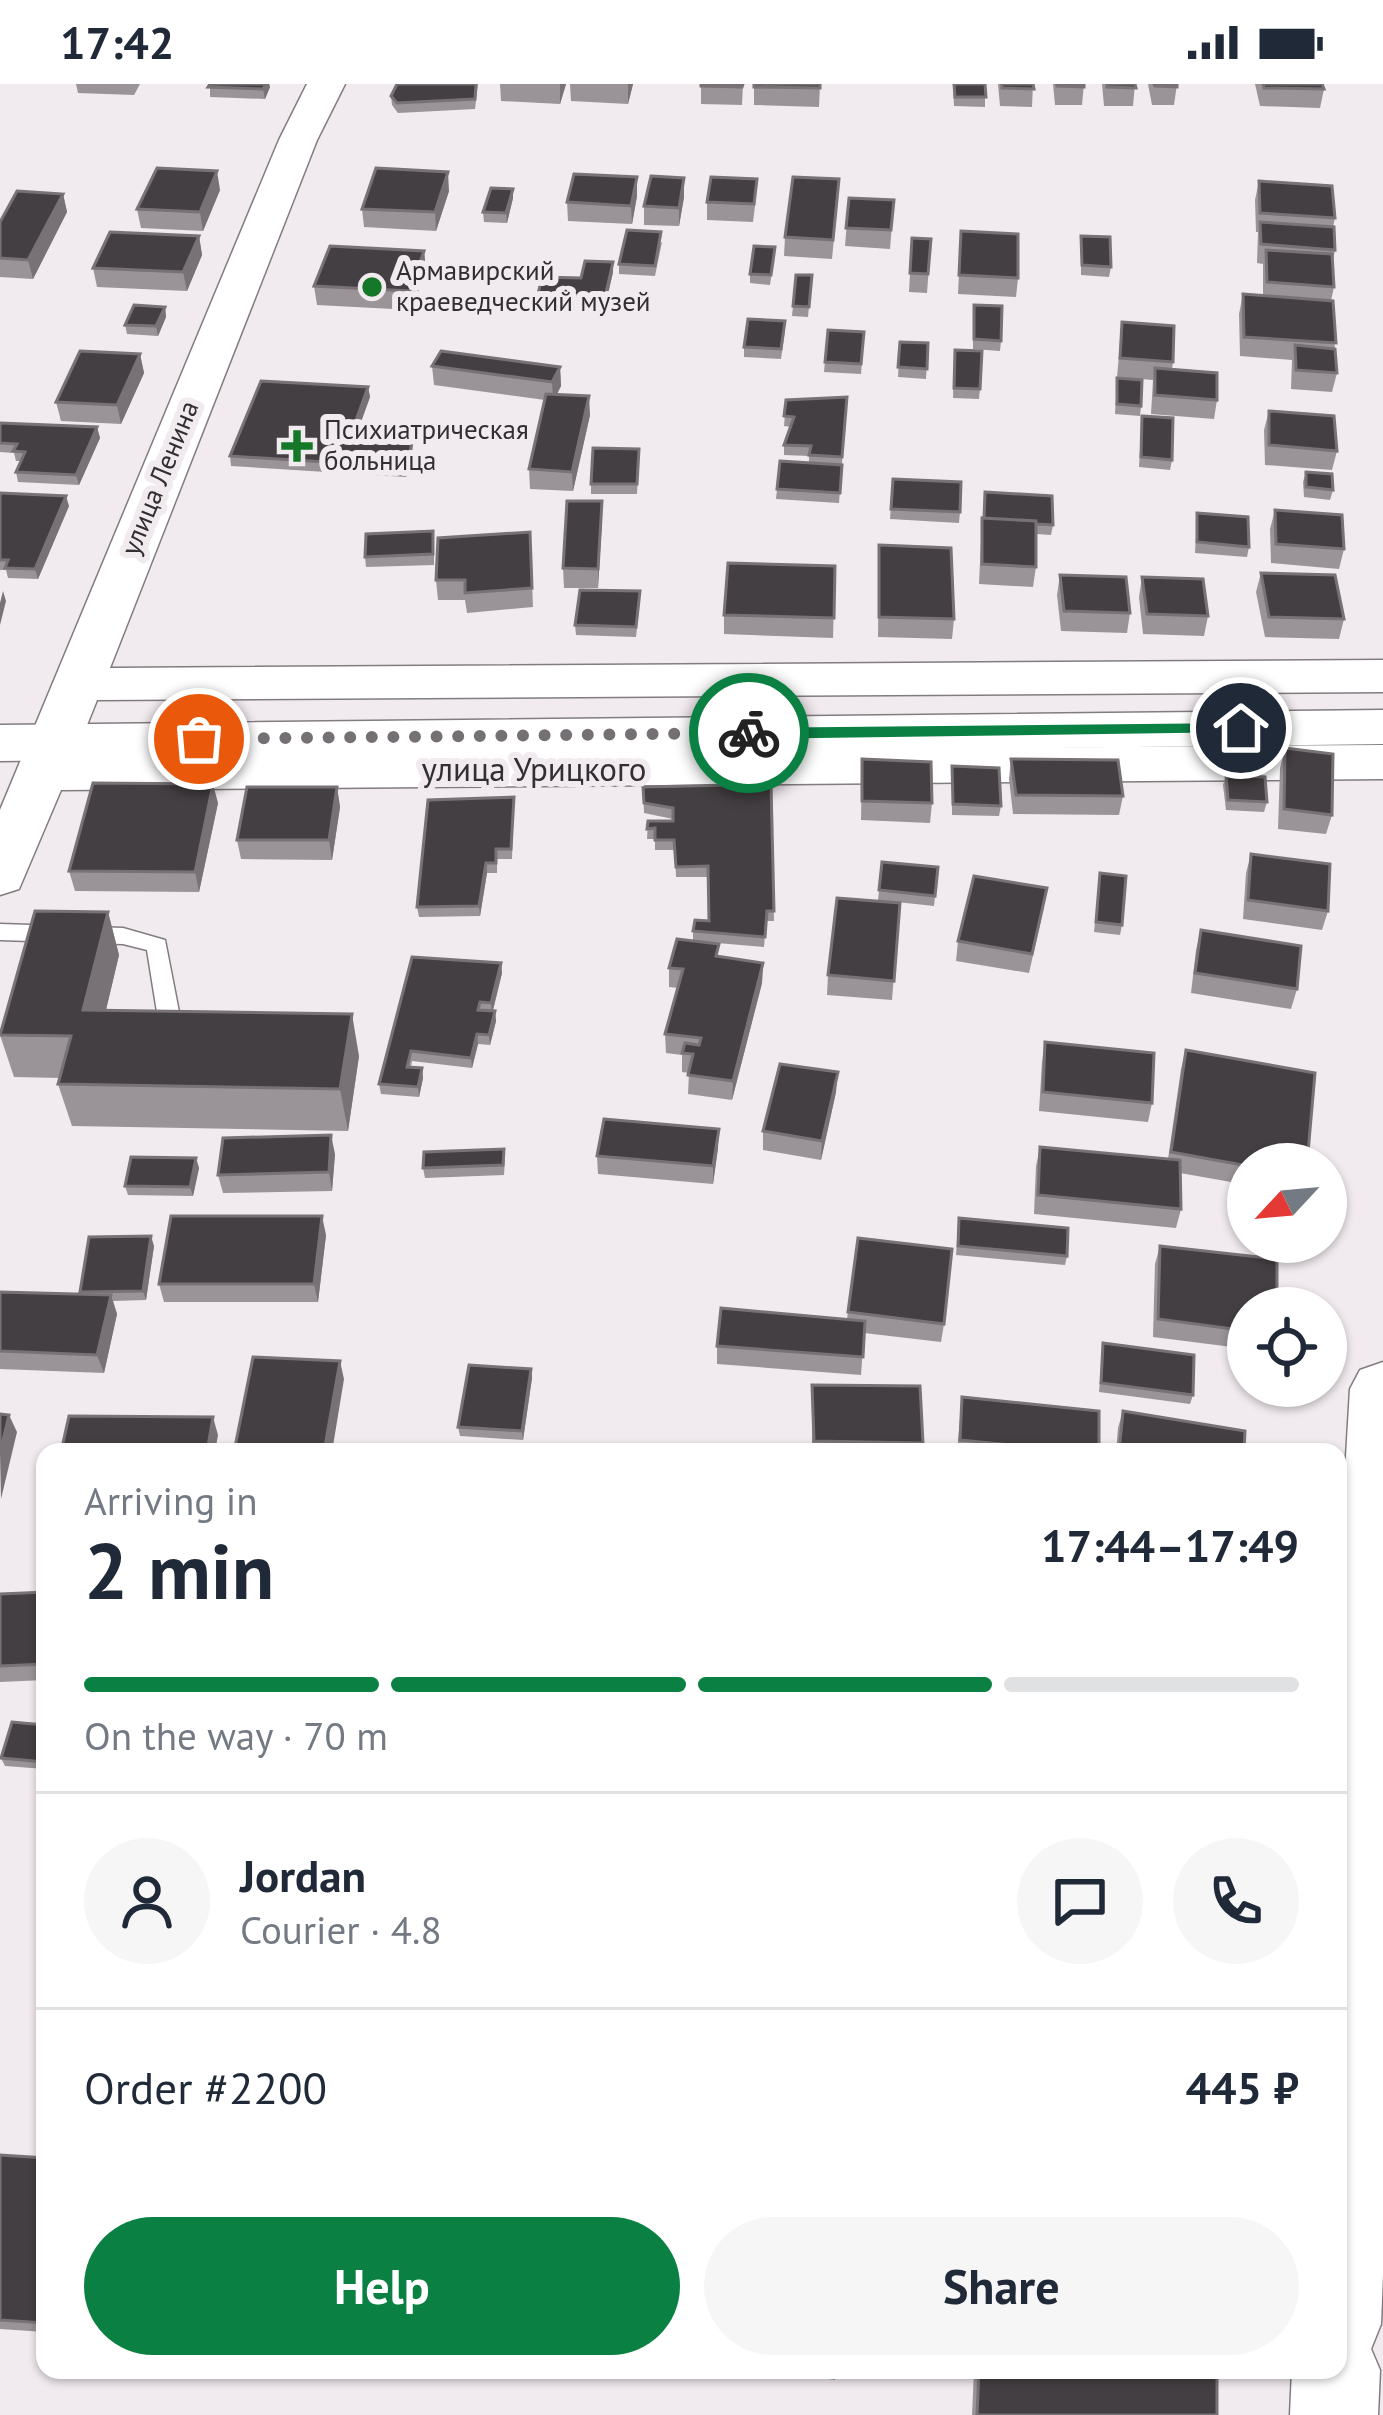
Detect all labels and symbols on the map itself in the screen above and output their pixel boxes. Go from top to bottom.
place label: Армавирский краеведческий музей [396,253,651,318]
marker: Армавирский краеведческий музей [359,274,385,300]
street label: улица Ленина [113,395,205,560]
place label: Психиатрическая больница [324,412,529,477]
marker: Психиатрическая больница [281,430,313,462]
courier [689,673,809,793]
pin [1190,677,1292,779]
pin [148,688,250,790]
street label: улица Урицкого [422,747,646,790]
north arrow [1227,1143,1347,1263]

